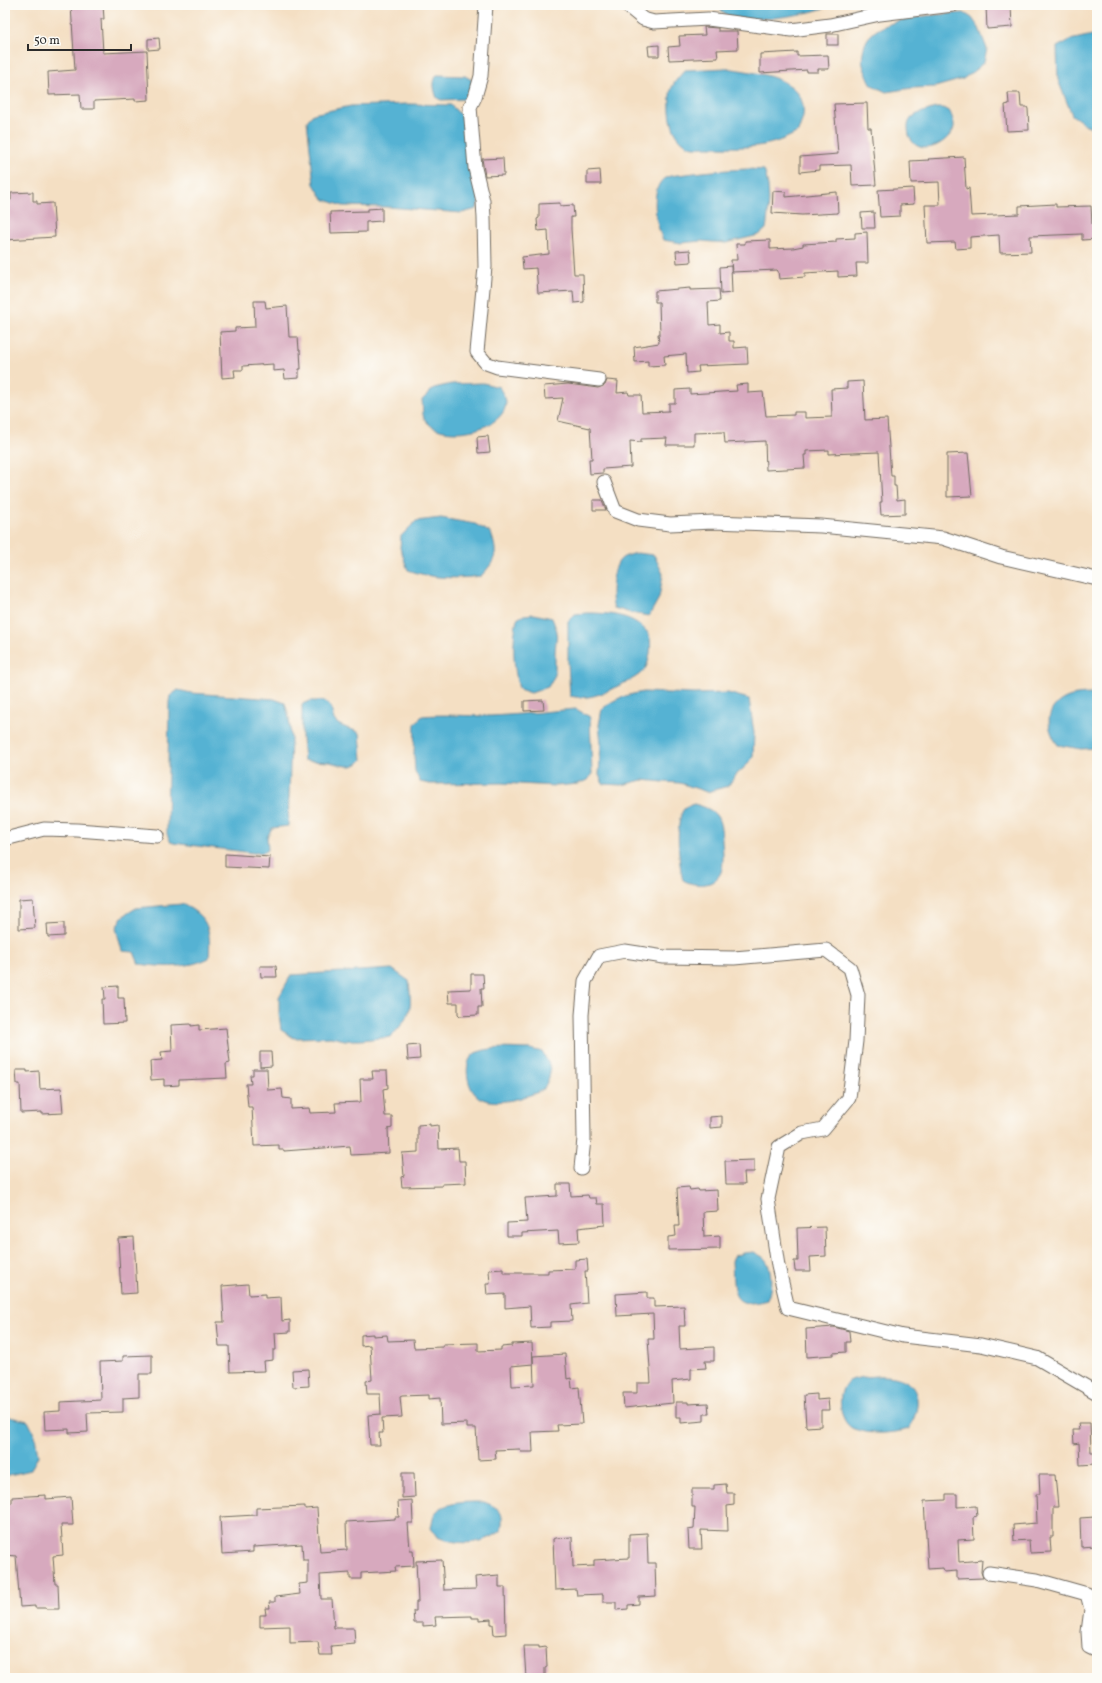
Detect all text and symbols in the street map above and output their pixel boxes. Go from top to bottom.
scale bar [28,26,131,52]
text: 50 m [34,33,60,49]

